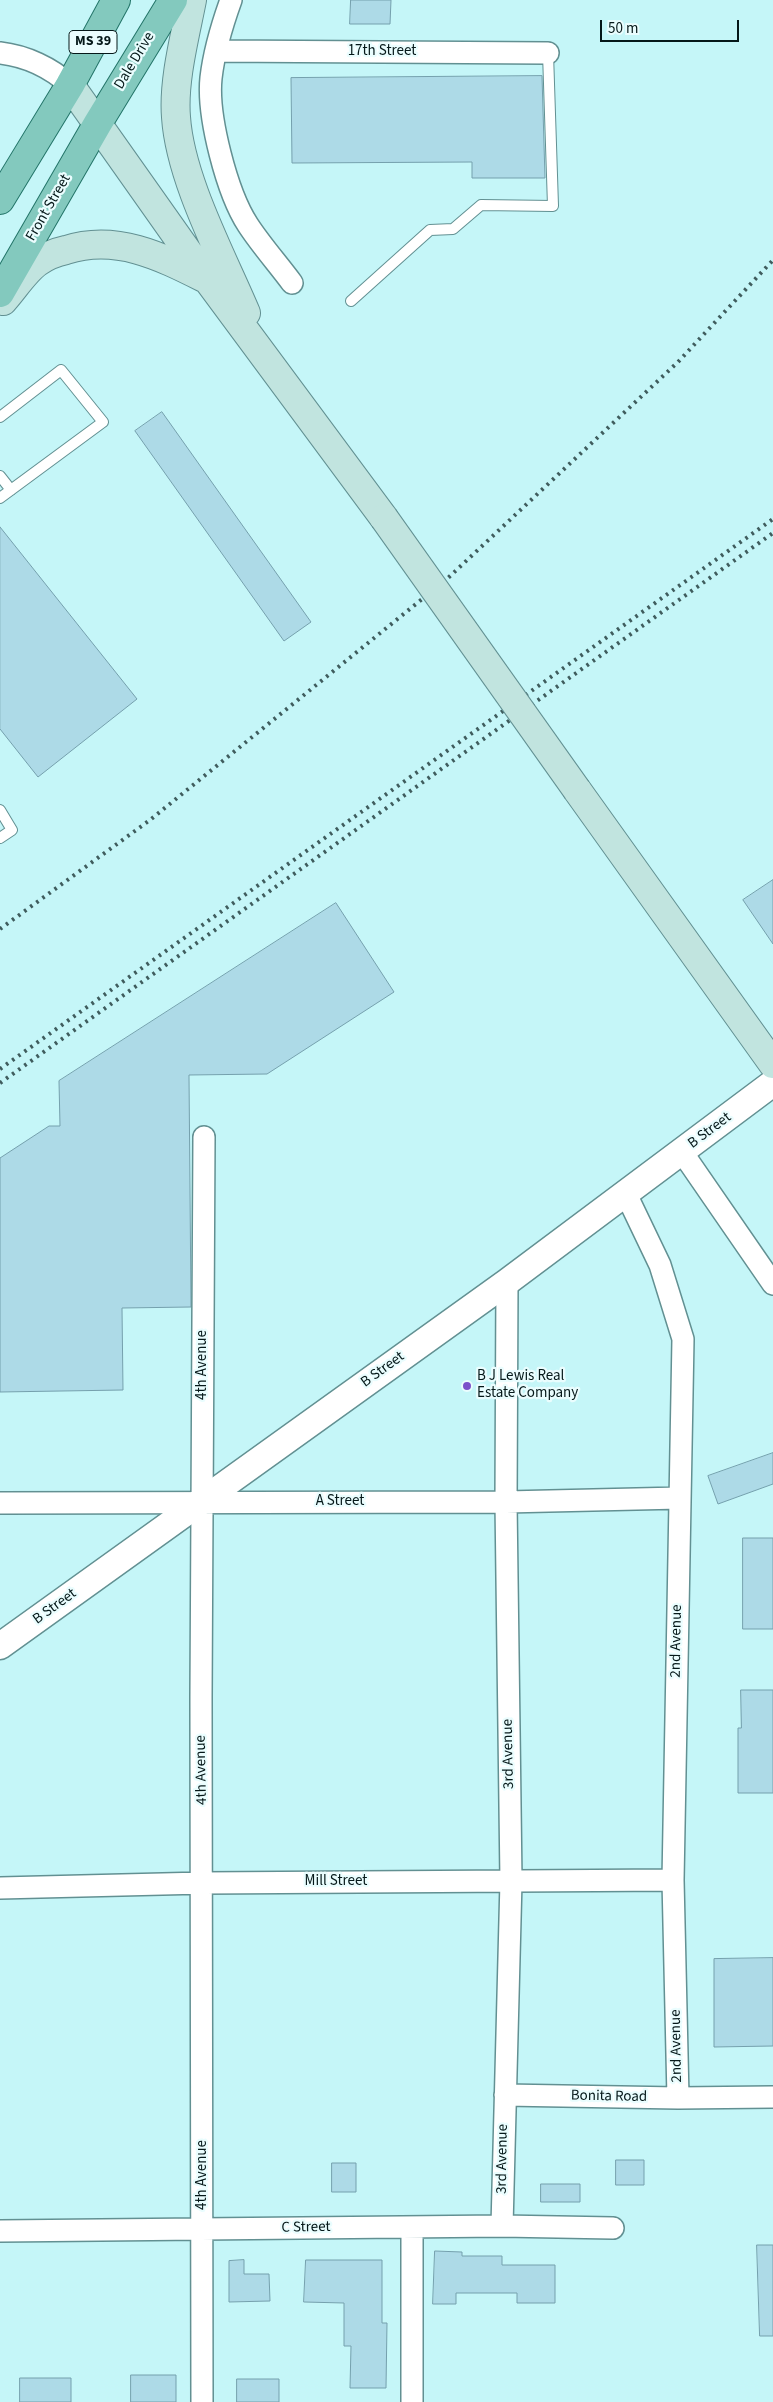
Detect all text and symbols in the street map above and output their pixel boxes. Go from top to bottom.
scale bar [603,10,742,42]
text: 50 m [608,18,638,39]
street label: Dale Drive [111,29,159,93]
road number: MS 39 [69,31,117,54]
street label: 17th Street [348,43,416,61]
street label: Front Street [23,171,75,245]
street label: B Street [685,1109,735,1153]
street label: 4th Avenue [194,1330,212,1400]
street label: B Street [358,1348,408,1392]
place label: B J Lewis Real Estate Company [477,1368,578,1403]
marker: B J Lewis Real Estate Company [461,1380,473,1392]
street label: A Street [316,1493,364,1511]
street label: B Street [30,1585,80,1629]
street label: 2nd Avenue [667,1604,687,1678]
street label: 3rd Avenue [499,1719,519,1789]
street label: 4th Avenue [192,1735,212,1805]
street label: Mill Street [305,1873,367,1891]
street label: 2nd Avenue [667,2009,687,2083]
street label: Bonita Road [571,2087,647,2107]
street label: 3rd Avenue [493,2124,513,2194]
street label: 4th Avenue [194,2140,212,2210]
street label: C Street [281,2219,331,2237]

